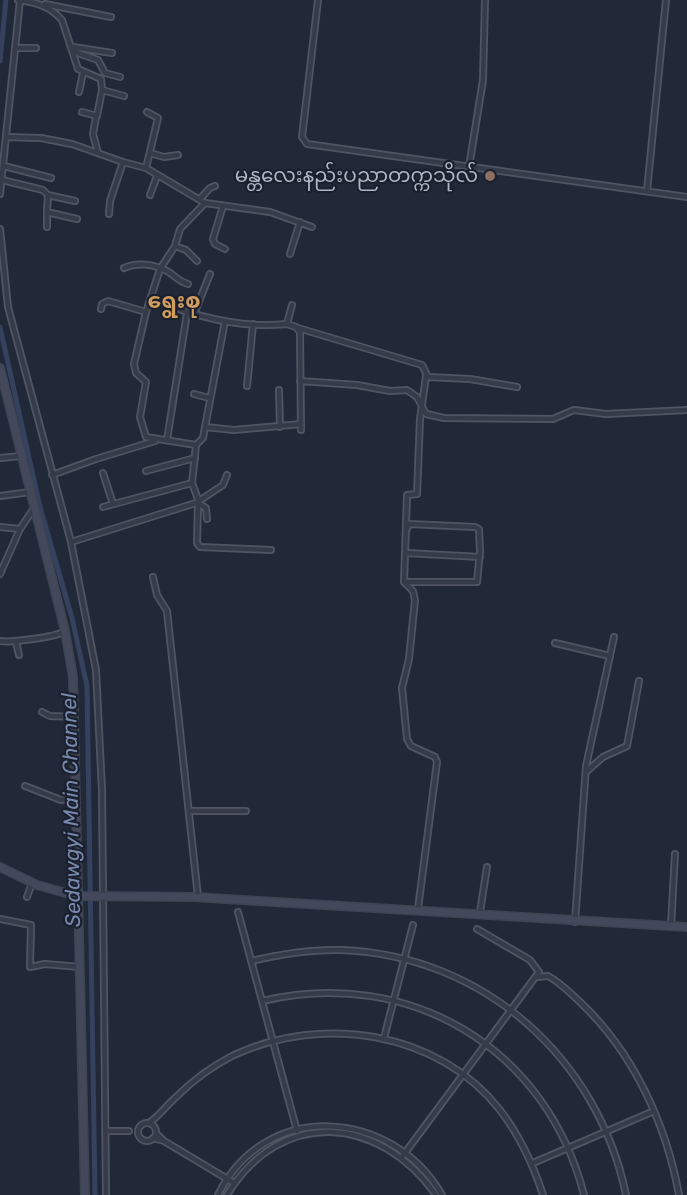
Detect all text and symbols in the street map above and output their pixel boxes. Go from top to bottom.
place label: မန္တလေးနည်းပညာတက္ကသိုလ် [235,164,478,188]
marker: မန္တလေးနည်းပညာတက္ကသိုလ် [483,169,497,183]
district label: ရွေးစု [147,289,201,315]
water label: Sedawgyi Main Channel [57,693,87,927]

